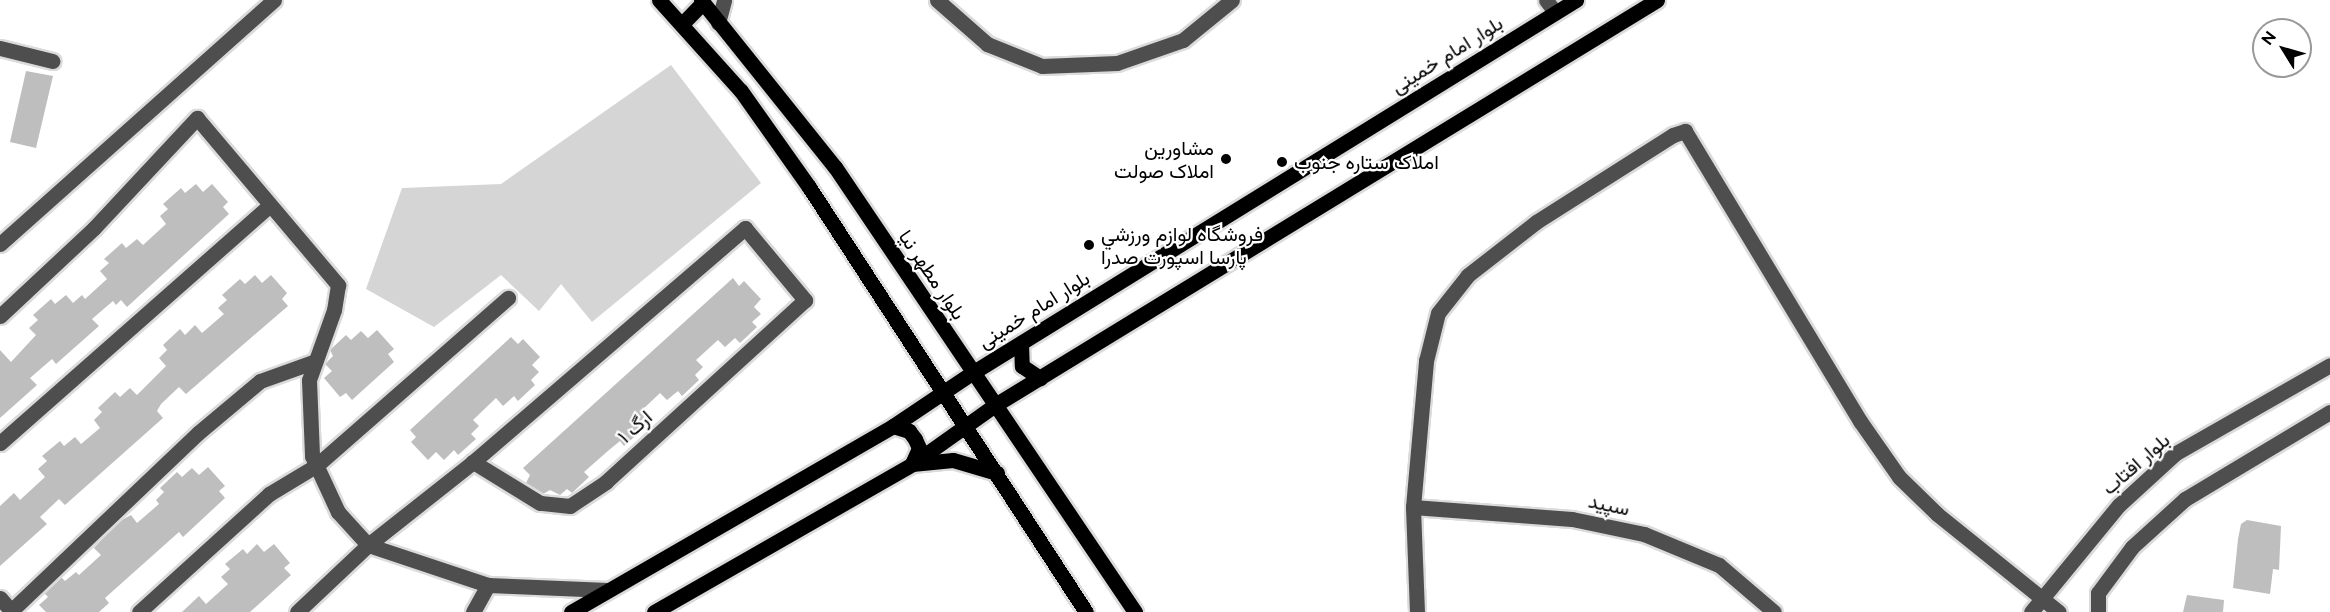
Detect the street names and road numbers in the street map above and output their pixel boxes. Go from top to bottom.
street label: بلوار امام خمینی [1387,11,1507,99]
street label: بلوار مطهر نیا [893,226,971,324]
street label: بلوار امام خمینی [974,266,1094,354]
street label: ارگ ۱ [613,405,657,449]
street label: بلوار افتاب [2097,428,2175,500]
street label: سپید [1586,489,1632,521]

